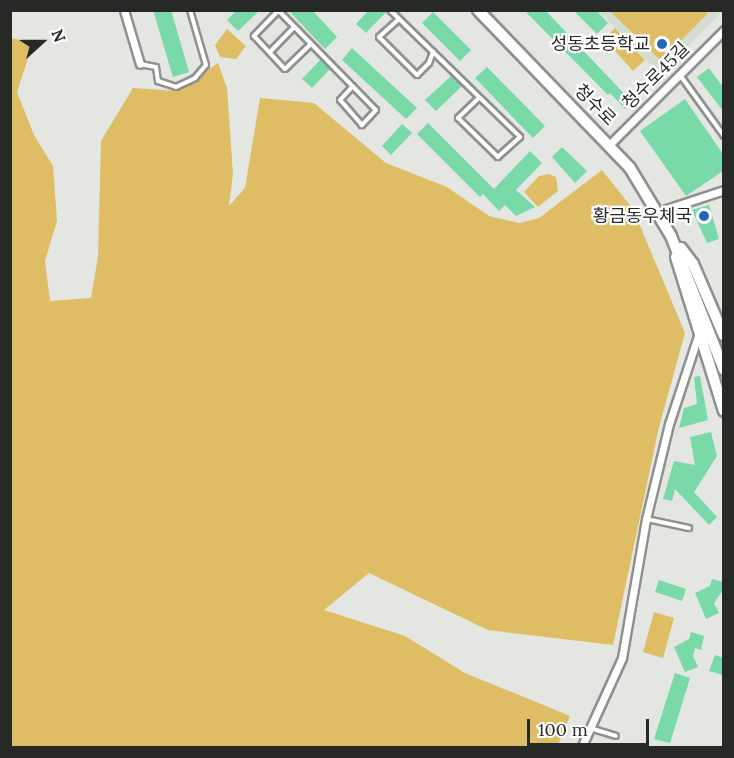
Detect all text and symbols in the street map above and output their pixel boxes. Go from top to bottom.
north arrow [12,12,72,72]
text: N [47,26,70,45]
place label: 성동초등학교 [551,33,650,55]
marker: 성동초등학교 [655,37,669,51]
street label: 청수로45길 [618,38,694,114]
street label: 청수로 [570,80,620,130]
place label: 황금동우체국 [593,205,692,227]
marker: 황금동우체국 [697,209,711,223]
scale bar [530,707,652,745]
text: 100 m [538,718,588,741]

